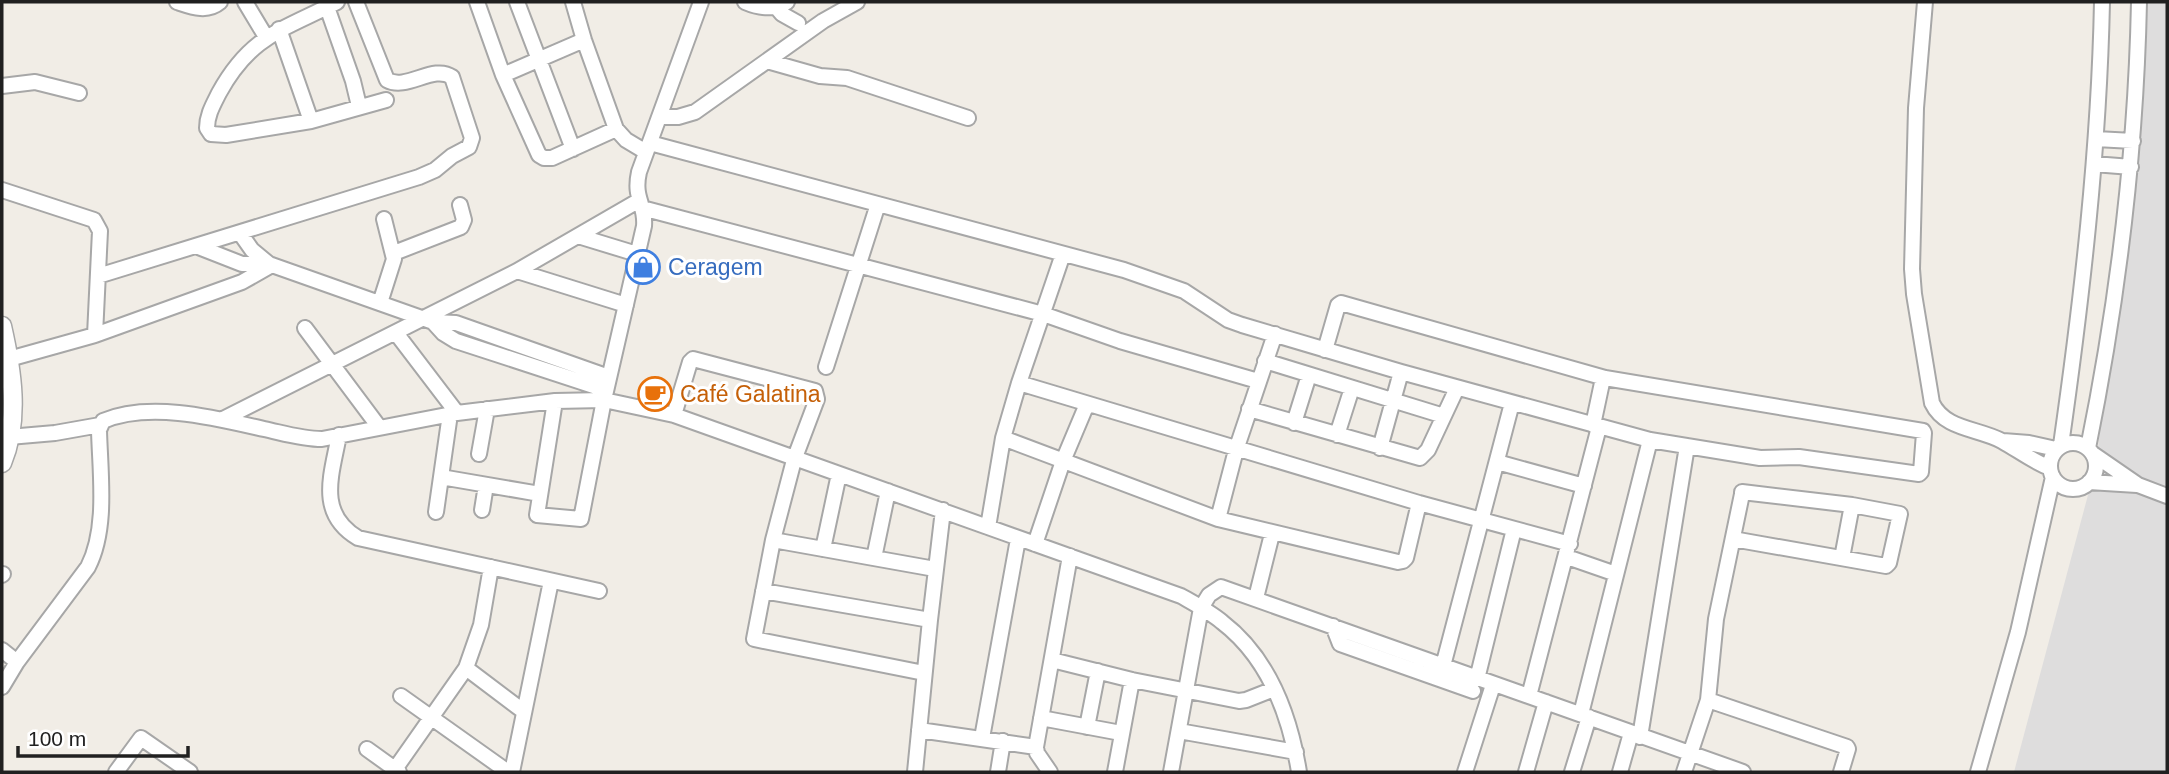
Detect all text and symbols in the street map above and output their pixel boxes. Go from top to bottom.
shop icon: Ceragem [624,248,662,286]
place label: Ceragem [668,254,763,280]
cafe icon: Café Galatina [636,375,674,413]
place label: Café Galatina [680,381,821,407]
scale bar [18,714,187,758]
text: 100 m [28,727,86,750]

